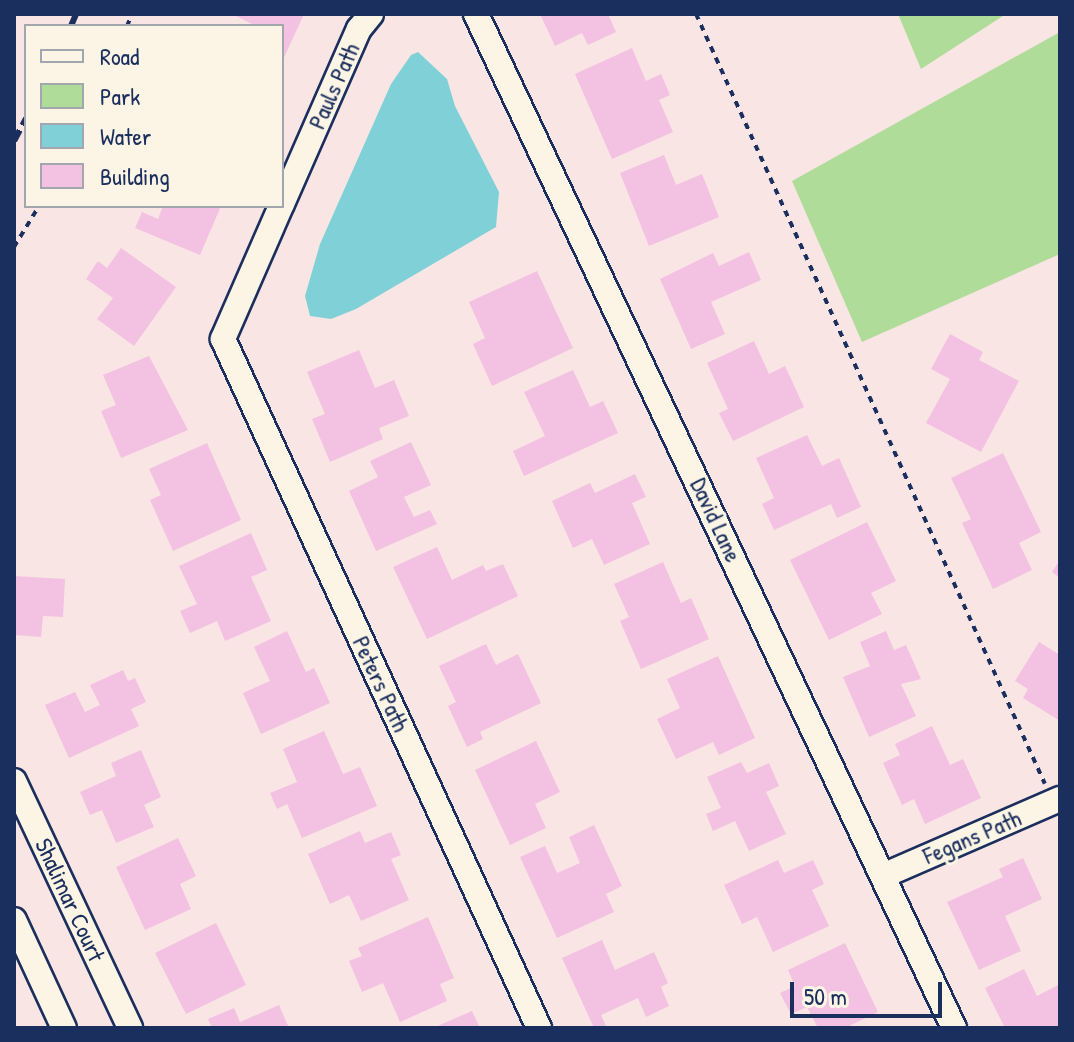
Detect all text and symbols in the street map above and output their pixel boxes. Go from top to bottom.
legend [24,24,284,208]
street label: Pauls Path [302,39,366,133]
text: Road [100,40,139,72]
text: Park [100,80,140,112]
text: Water [100,120,151,152]
text: Building [100,160,170,192]
street label: David Lane [684,473,748,567]
street label: Peters Path [346,632,416,736]
street label: Fegans Path [919,804,1025,870]
street label: Shalimar Court [29,834,111,966]
scale bar [794,966,946,1016]
text: 50 m [804,980,847,1012]

